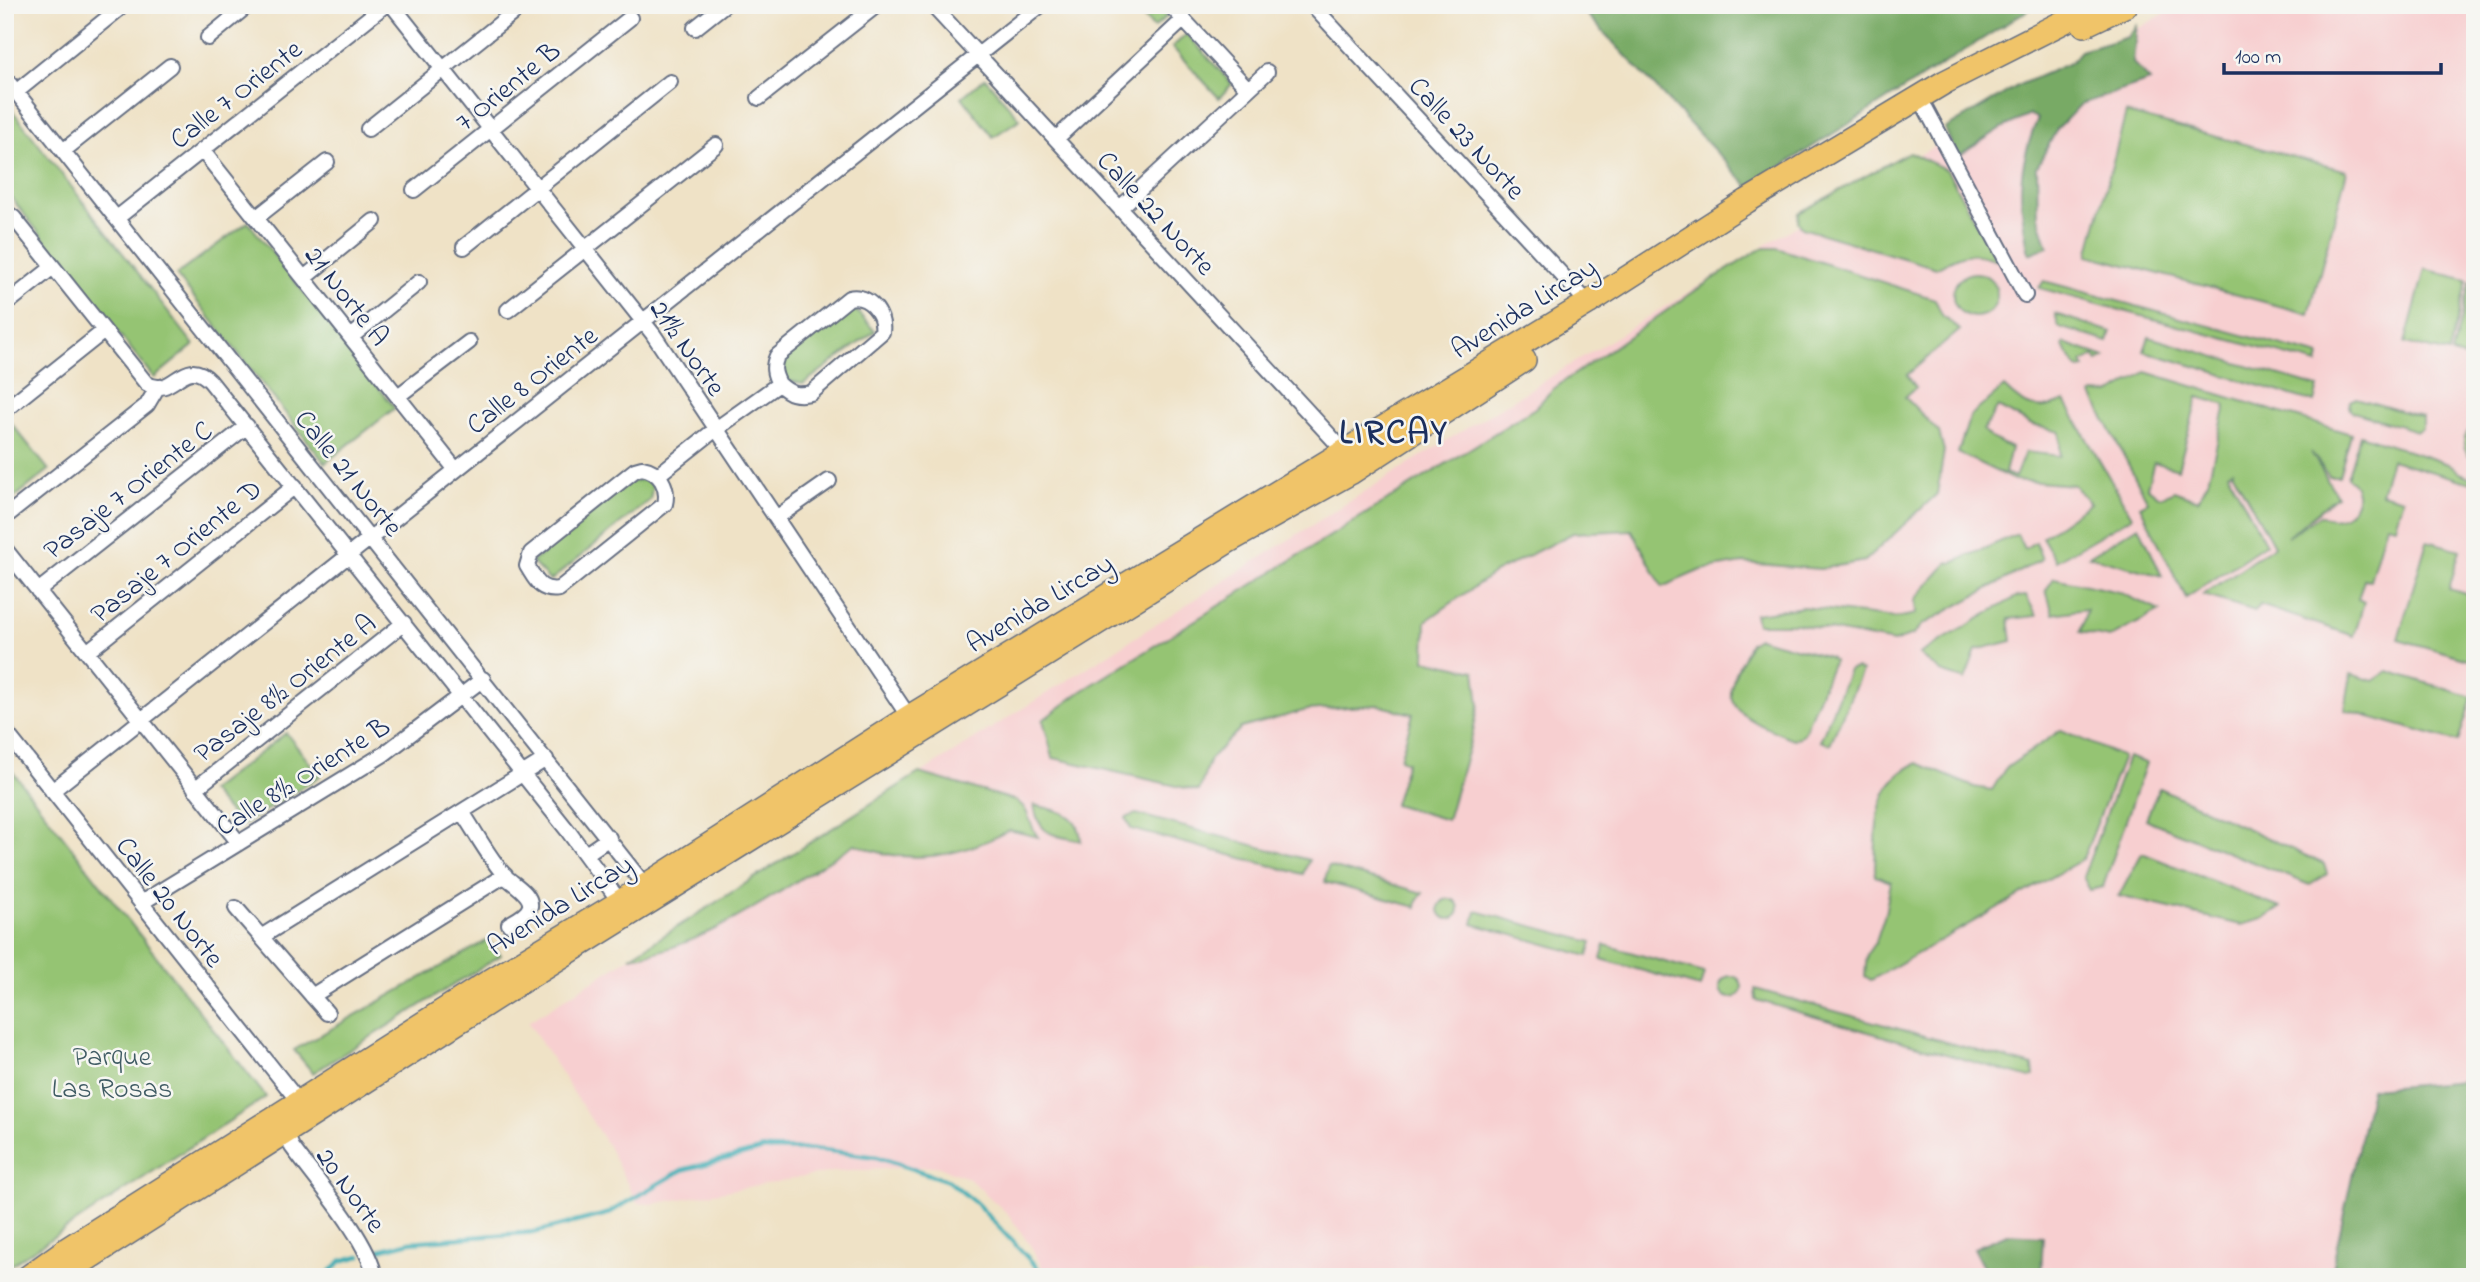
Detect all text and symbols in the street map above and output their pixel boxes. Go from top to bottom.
street label: Calle 7 Oriente [162,31,313,161]
scale bar [2224,32,2442,76]
street label: 7 Oriente B [448,33,571,143]
text: 100 m [2235,43,2281,73]
street label: Calle 23 Norte [1397,68,1534,211]
street label: Calle 22 Norte [1085,142,1224,287]
street label: 21 Norte A [293,238,398,356]
street label: Avenida Lircay [1444,249,1606,371]
street label: 21½ Norte [638,292,735,406]
street label: Calle 8 Oriente [459,317,608,446]
street label: Calle 21 Norte [283,402,412,547]
district label: LIRCAY [1339,409,1449,460]
street label: Pasaje 7 Oriente C [36,412,223,571]
street label: Pasaje 7 Oriente D [82,470,272,635]
street label: Avenida Lircay [959,545,1122,665]
street label: Pasaje 8½ Oriente A [186,605,386,774]
street label: Calle 8½ Oriente B [209,708,399,848]
street label: Calle 20 Norte [104,829,233,978]
street label: Avenida Lircay [480,846,642,968]
park label: Parque Las Rosas [52,1038,172,1111]
street label: 20 Norte [304,1140,395,1243]

